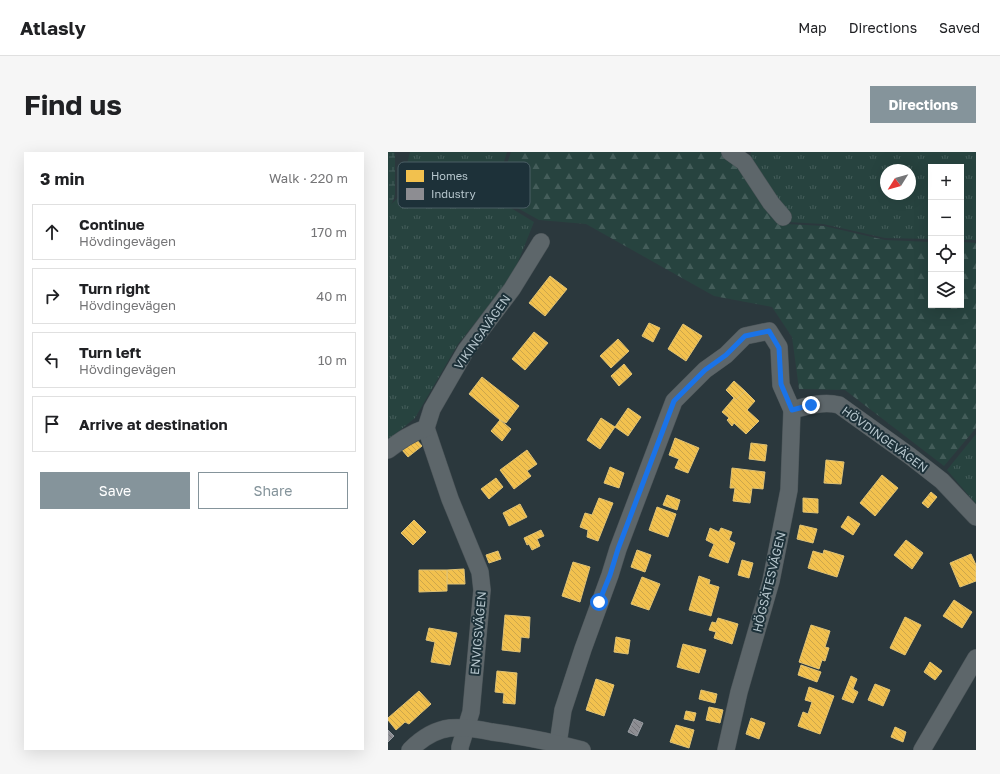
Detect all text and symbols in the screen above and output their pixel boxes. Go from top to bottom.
text: Atlasly [20,16,86,39]
text: Map [798,19,827,36]
text: Directions [849,19,917,36]
text: Saved [939,19,980,36]
button: Directions [870,86,976,123]
text: Find us [24,88,122,121]
legend [398,162,530,208]
north arrow [880,164,916,200]
map controls [928,164,964,308]
button: + [928,164,964,200]
text: 3 min [40,168,84,189]
text: Homes [431,169,468,182]
text: Walk · 220 m [269,170,348,186]
text: Industry [431,187,476,200]
button: − [928,200,964,236]
text: Continue [79,215,145,233]
icon: ahead [41,221,63,243]
text: 170 m [311,224,347,240]
text: Hövdingevägen [79,233,176,249]
button: locate [928,236,964,272]
button: layers [928,272,964,308]
text: Turn right [79,279,150,297]
icon: right [41,285,63,307]
text: 40 m [316,288,347,304]
street label: VIKINGAVÄGEN [451,292,513,372]
text: Hövdingevägen [79,297,176,313]
text: Turn left [79,343,141,361]
icon: left [41,349,63,371]
text: 10 m [318,352,347,368]
text: Hövdingevägen [79,361,176,377]
route end [802,396,820,414]
street label: HÖVDINGEVÄGEN [839,403,931,475]
icon: arrive [41,413,63,435]
text: Arrive at destination [79,415,228,433]
button: Save [40,472,190,509]
button: Share [198,472,348,509]
street label: HÖGSÄTESVÄGEN [749,530,789,634]
street label: ENVIGSVÄGEN [467,591,489,675]
route start [590,593,608,611]

